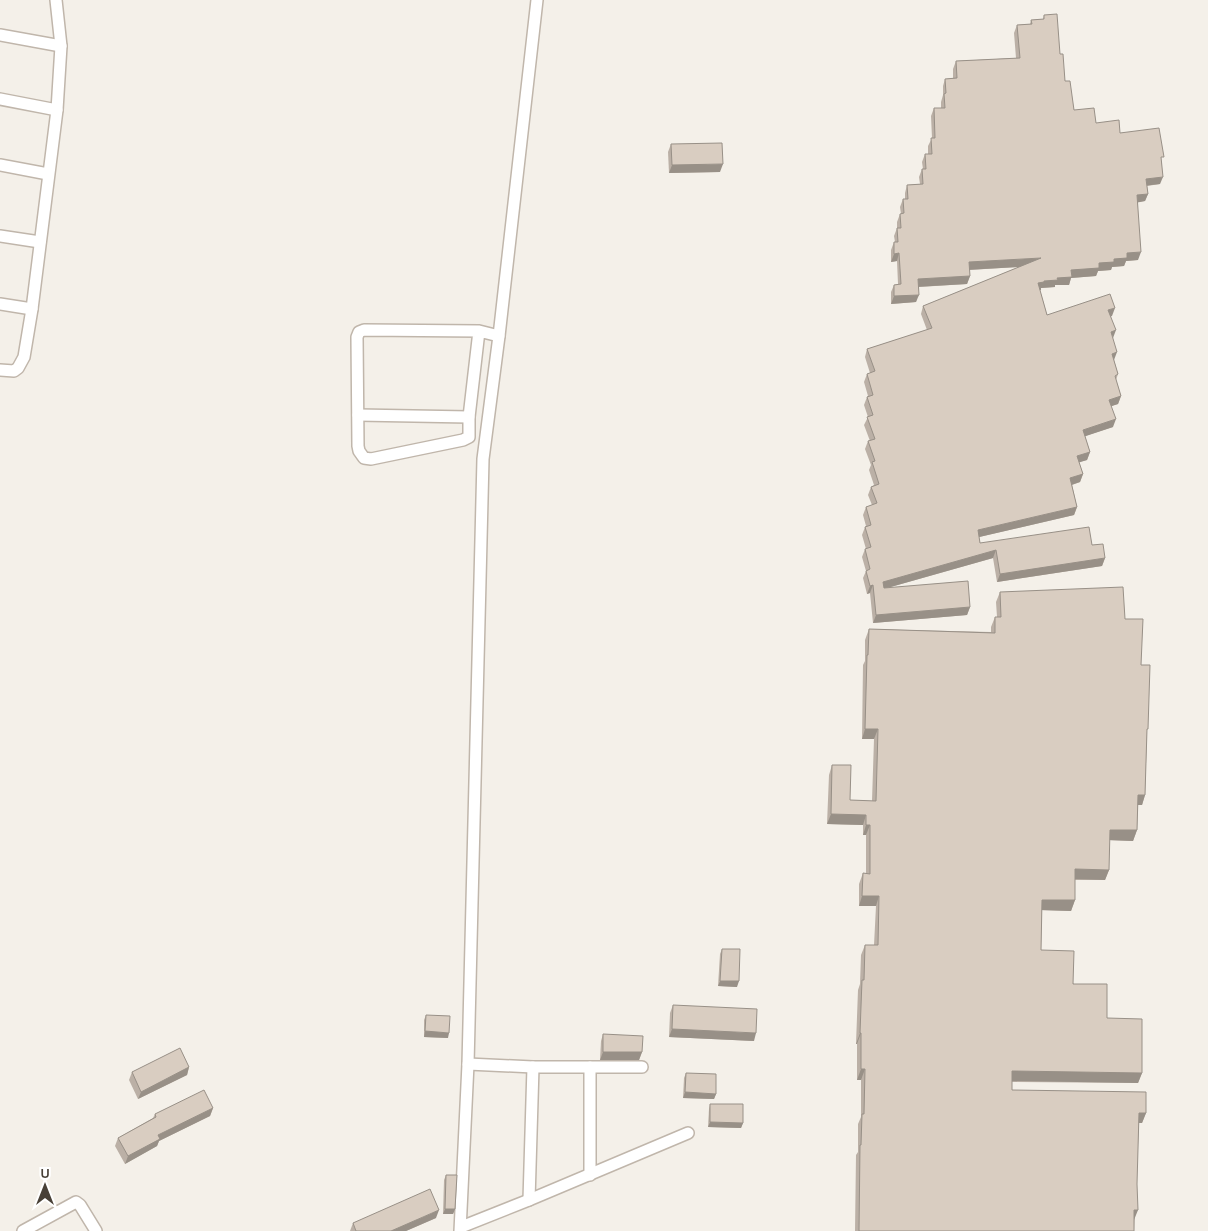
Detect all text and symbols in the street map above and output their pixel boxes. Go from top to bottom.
north arrow [20,1161,70,1211]
text: U [40,1165,50,1182]

